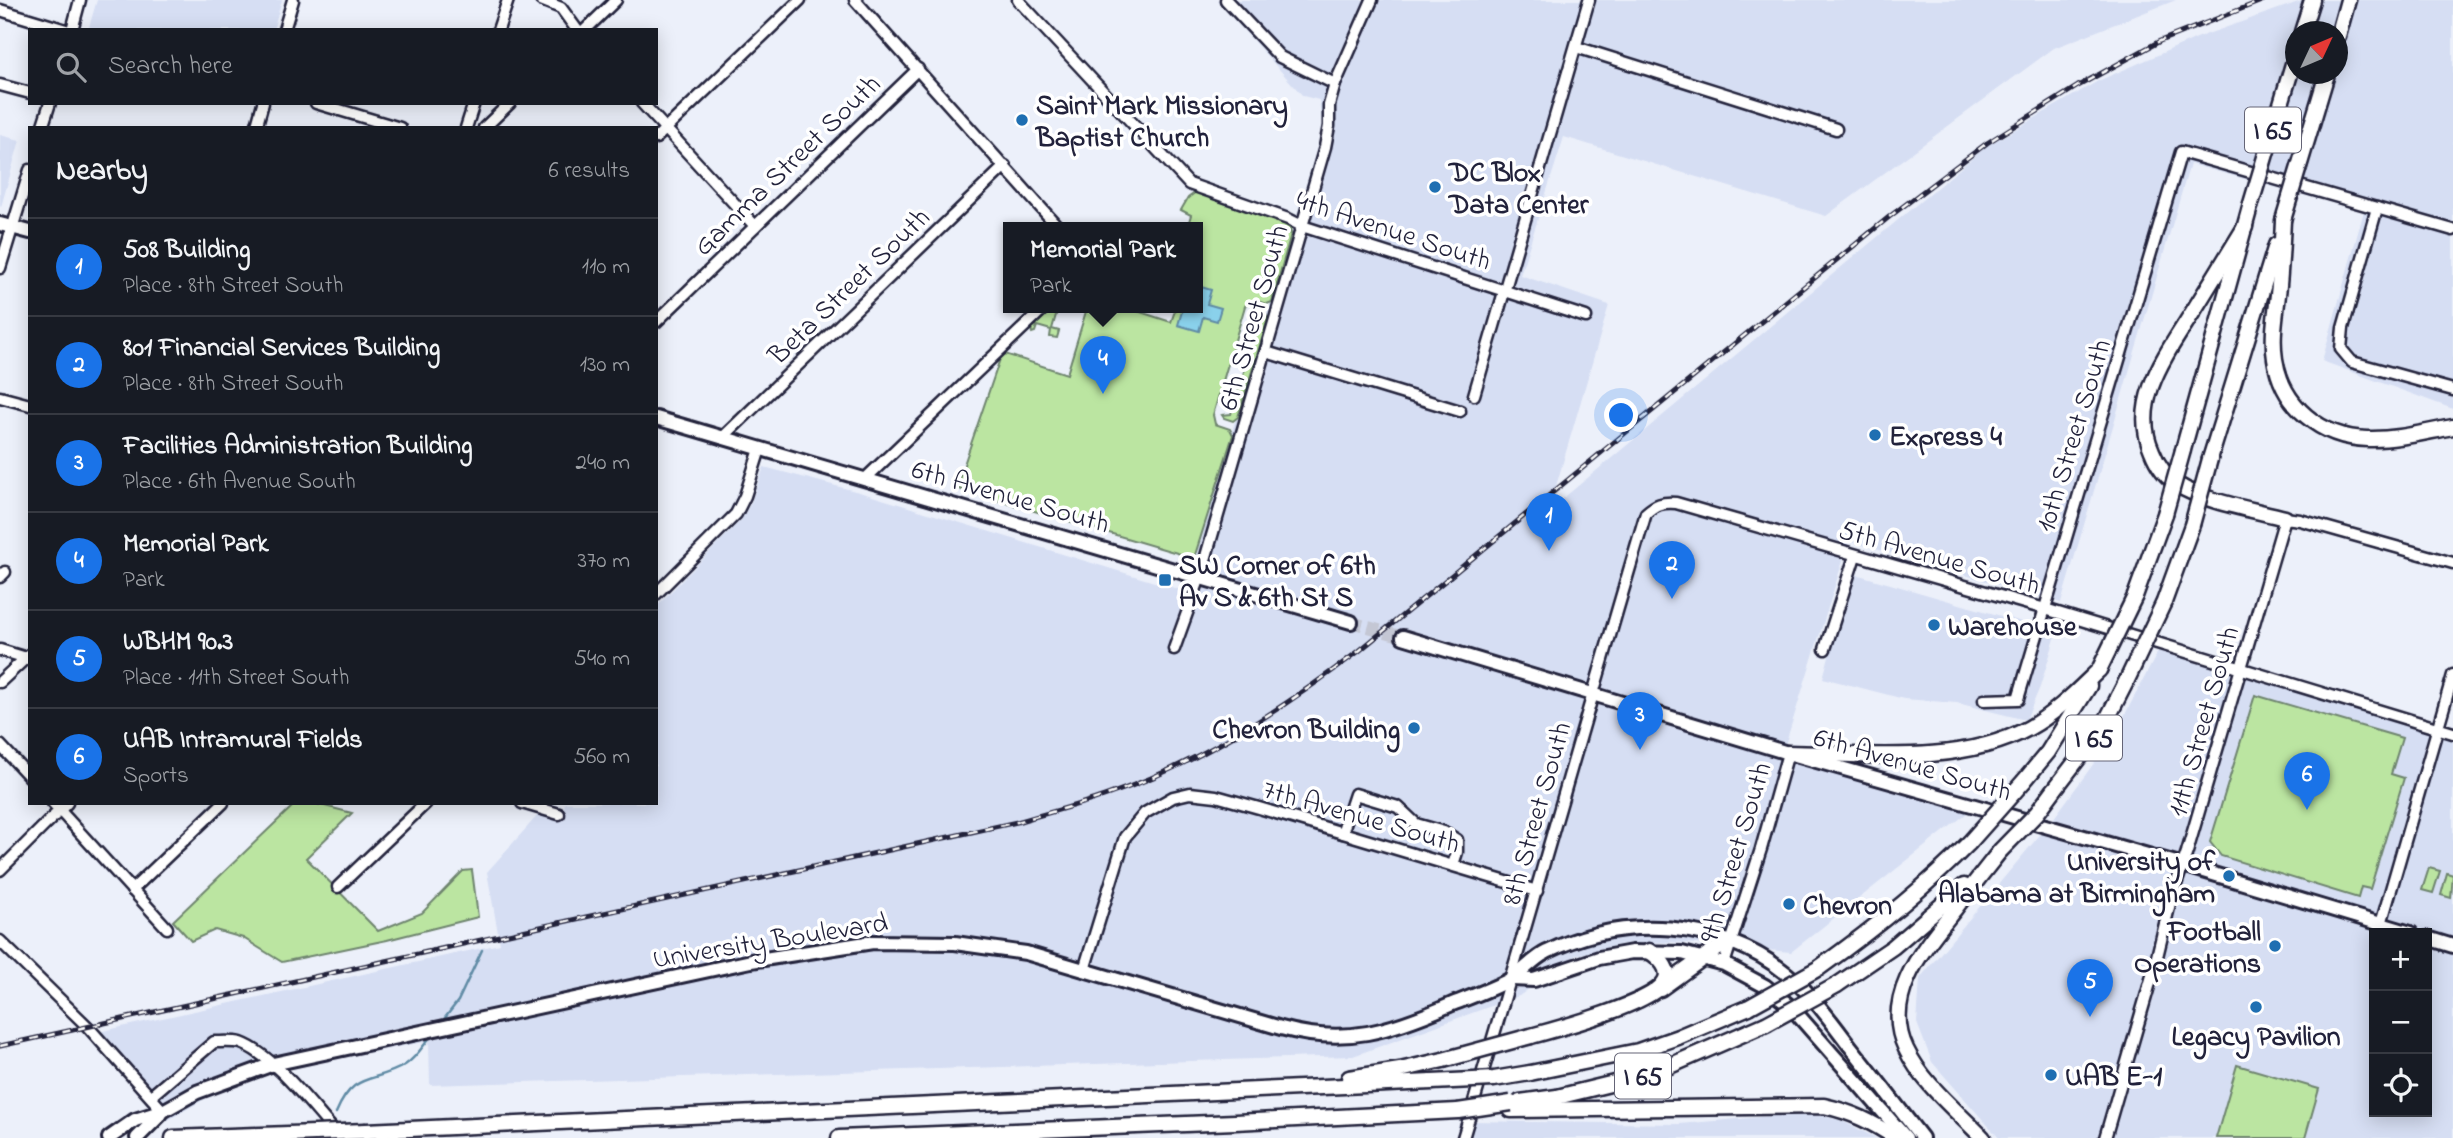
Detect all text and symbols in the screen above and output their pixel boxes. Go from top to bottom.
north arrow [2285,21,2348,84]
search box [28,28,658,105]
icon: search [52,48,90,86]
text: Search here [108,48,233,86]
street label: Gamma Street South [685,66,892,267]
place label: Saint Mark Missionary Baptist Church [1034,87,1288,160]
road number: I 65 [2245,108,2301,153]
marker: Saint Mark Missionary Baptist Church [1014,112,1030,128]
text: Nearby [56,150,148,194]
place label: DC Blox Data Center [1447,154,1590,227]
text: 6 results [549,155,630,188]
marker: DC Blox Data Center [1427,179,1443,195]
street label: 4th Avenue South [1290,181,1496,283]
street label: Beta Street South [759,199,941,376]
street label: 6th Street South [1209,221,1301,415]
popup [1003,222,1203,313]
text: 508 Building [123,232,251,270]
text: Memorial Park [1030,232,1176,270]
text: 1 [75,251,83,284]
text: 110 m [582,251,630,284]
text: Place · 8th Street South [123,270,343,303]
text: Park [1030,270,1072,303]
text: 801 Financial Services Building [123,330,440,368]
street label: 10th Street South [2027,335,2124,537]
pin: 4 [1080,336,1126,394]
text: 2 [73,349,85,382]
text: 130 m [580,349,630,382]
text: Place · 8th Street South [123,368,343,401]
your location [1604,398,1638,432]
place label: Express 4 [1889,418,2002,459]
marker: Express 4 [1867,427,1883,443]
text: Facilities Administration Building [123,428,472,466]
text: 3 [74,447,84,480]
text: 240 m [576,447,630,480]
street label: 6th Avenue South [906,451,1114,546]
text: Place · 6th Avenue South [123,466,356,499]
pin: 1 [1526,493,1572,551]
street label: 5th Avenue South [1834,511,2044,608]
text: Memorial Park [123,526,269,564]
pin: 2 [1649,541,1695,599]
text: 4 [74,545,84,578]
text: 370 m [577,545,630,578]
place label: SW Corner of 6th Av S & 6th St S [1179,547,1376,620]
text: Park [123,564,165,597]
marker: SW Corner of 6th Av S & 6th St S [1157,572,1173,588]
place label: Warehouse [1948,608,2078,649]
marker: Warehouse [1926,617,1942,633]
street label: 11th Street South [2159,622,2252,822]
text: WBHM 90.3 [123,624,233,662]
text: 5 [72,643,86,676]
text: 540 m [574,643,630,676]
text: Place · 11th Street South [123,662,349,695]
pin: 3 [1617,692,1663,750]
place label: Chevron Building [1212,711,1400,753]
road number: I 65 [2066,716,2122,760]
street label: 8th Street South [1493,717,1584,910]
street label: 6th Avenue South [1808,719,2016,814]
marker: Chevron Building [1406,720,1422,736]
text: UAB Intramural Fields [123,722,363,760]
text: 6 [74,741,84,774]
text: 560 m [573,741,630,774]
pin: 6 [2284,752,2330,810]
street label: 9th Street South [1690,758,1784,948]
text: Sports [123,760,189,793]
street label: 7th Avenue South [1258,771,1464,866]
place label: University of Alabama at Birmingham [1938,843,2216,917]
marker: University of Alabama at Birmingham [2221,868,2237,884]
place label: Chevron [1803,887,1892,928]
marker: Chevron [1781,896,1797,912]
street label: University Boulevard [650,904,891,981]
place label: Football Operations [2134,913,2261,986]
map controls [2369,928,2432,1117]
button: + [2369,928,2432,991]
marker: Football Operations [2267,938,2283,954]
pin: 5 [2067,959,2113,1017]
button: − [2369,991,2432,1054]
marker: Legacy Pavilion [2248,999,2264,1015]
place label: Legacy Pavilion [2171,1018,2341,1060]
road number: I 65 [1615,1054,1671,1098]
button: locate [2369,1054,2432,1117]
place label: UAB E-1 [2065,1058,2162,1099]
marker: UAB E-1 [2043,1067,2059,1083]

